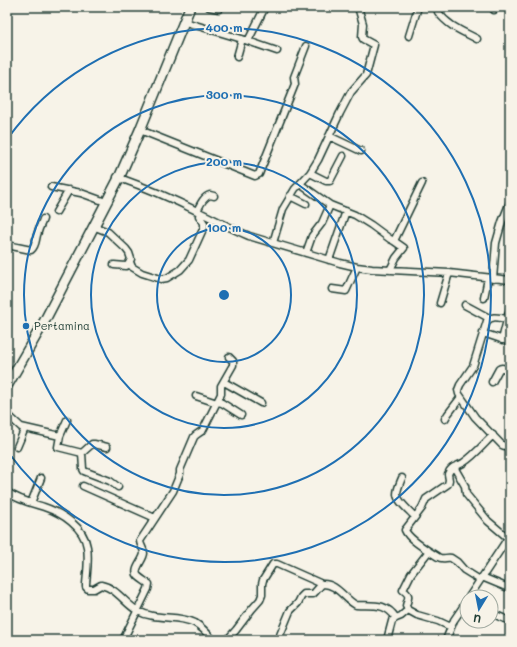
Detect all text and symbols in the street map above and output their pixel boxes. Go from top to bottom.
text: 400 m [206,19,242,35]
text: 300 m [206,86,242,102]
text: 200 m [206,153,242,169]
text: 100 m [207,219,241,235]
centre of rings [217,288,231,302]
place label: Pertamina [34,318,90,333]
marker: Pertamina [21,321,31,331]
north arrow [459,589,499,629]
text: U [472,611,482,627]

